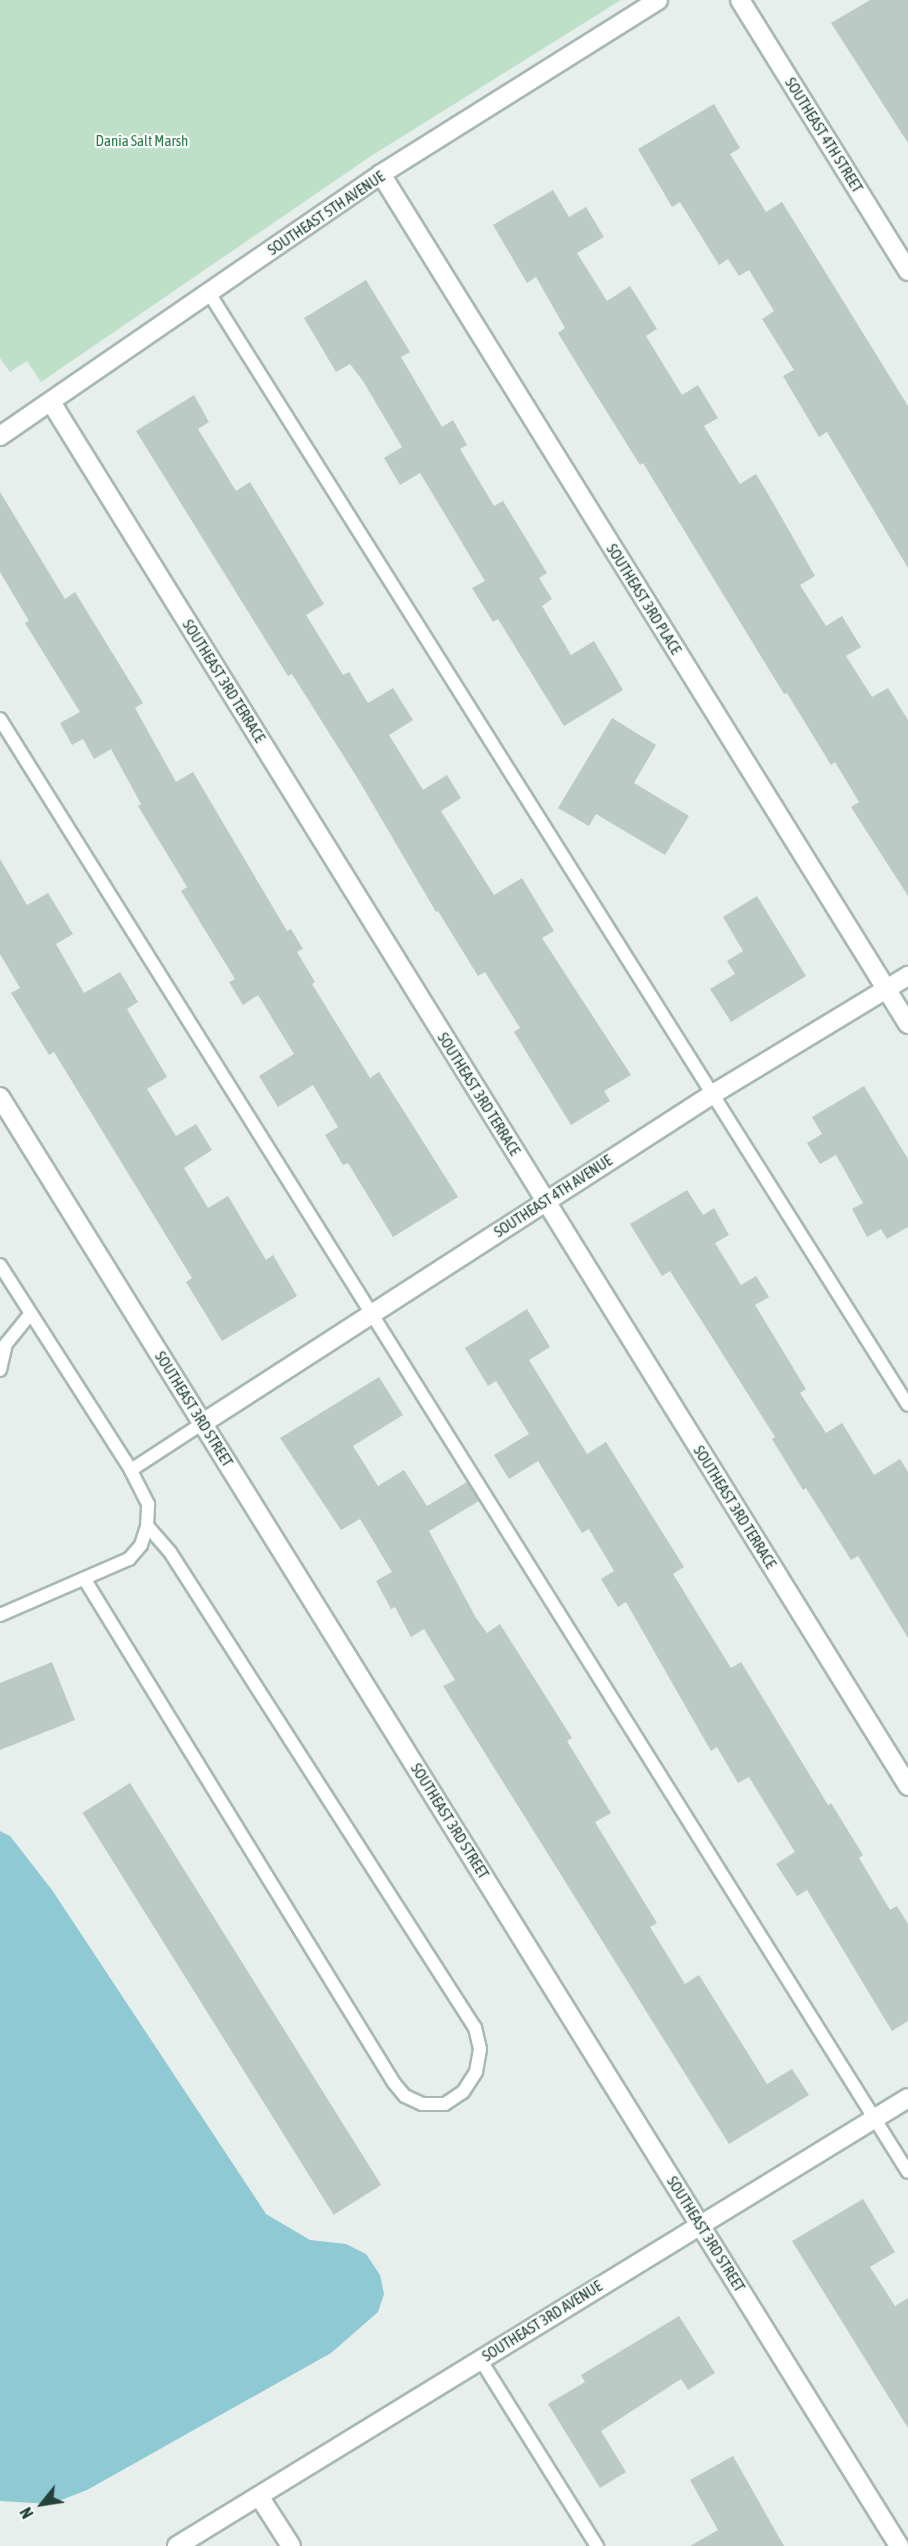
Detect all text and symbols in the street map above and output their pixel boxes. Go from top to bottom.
street label: SOUTHEAST 4TH STREET [781,74,867,196]
park label: Dania Salt Marsh [96,132,188,150]
street label: SOUTHEAST 5TH AVENUE [264,167,388,259]
street label: SOUTHEAST 3RD PLACE [603,541,685,657]
street label: SOUTHEAST 3RD TERRACE [179,616,269,746]
street label: SOUTHEAST 3RD TERRACE [434,1029,524,1159]
street label: SOUTHEAST 4TH AVENUE [491,1151,615,1241]
street label: SOUTHEAST 3RD STREET [151,1348,237,1470]
street label: SOUTHEAST 3RD TERRACE [690,1442,780,1572]
street label: SOUTHEAST 3RD STREET [407,1760,493,1882]
street label: SOUTHEAST 3RD STREET [663,2173,749,2295]
street label: SOUTHEAST 3RD AVENUE [479,2277,605,2365]
north arrow [12,2474,72,2534]
text: N [16,2504,37,2522]

